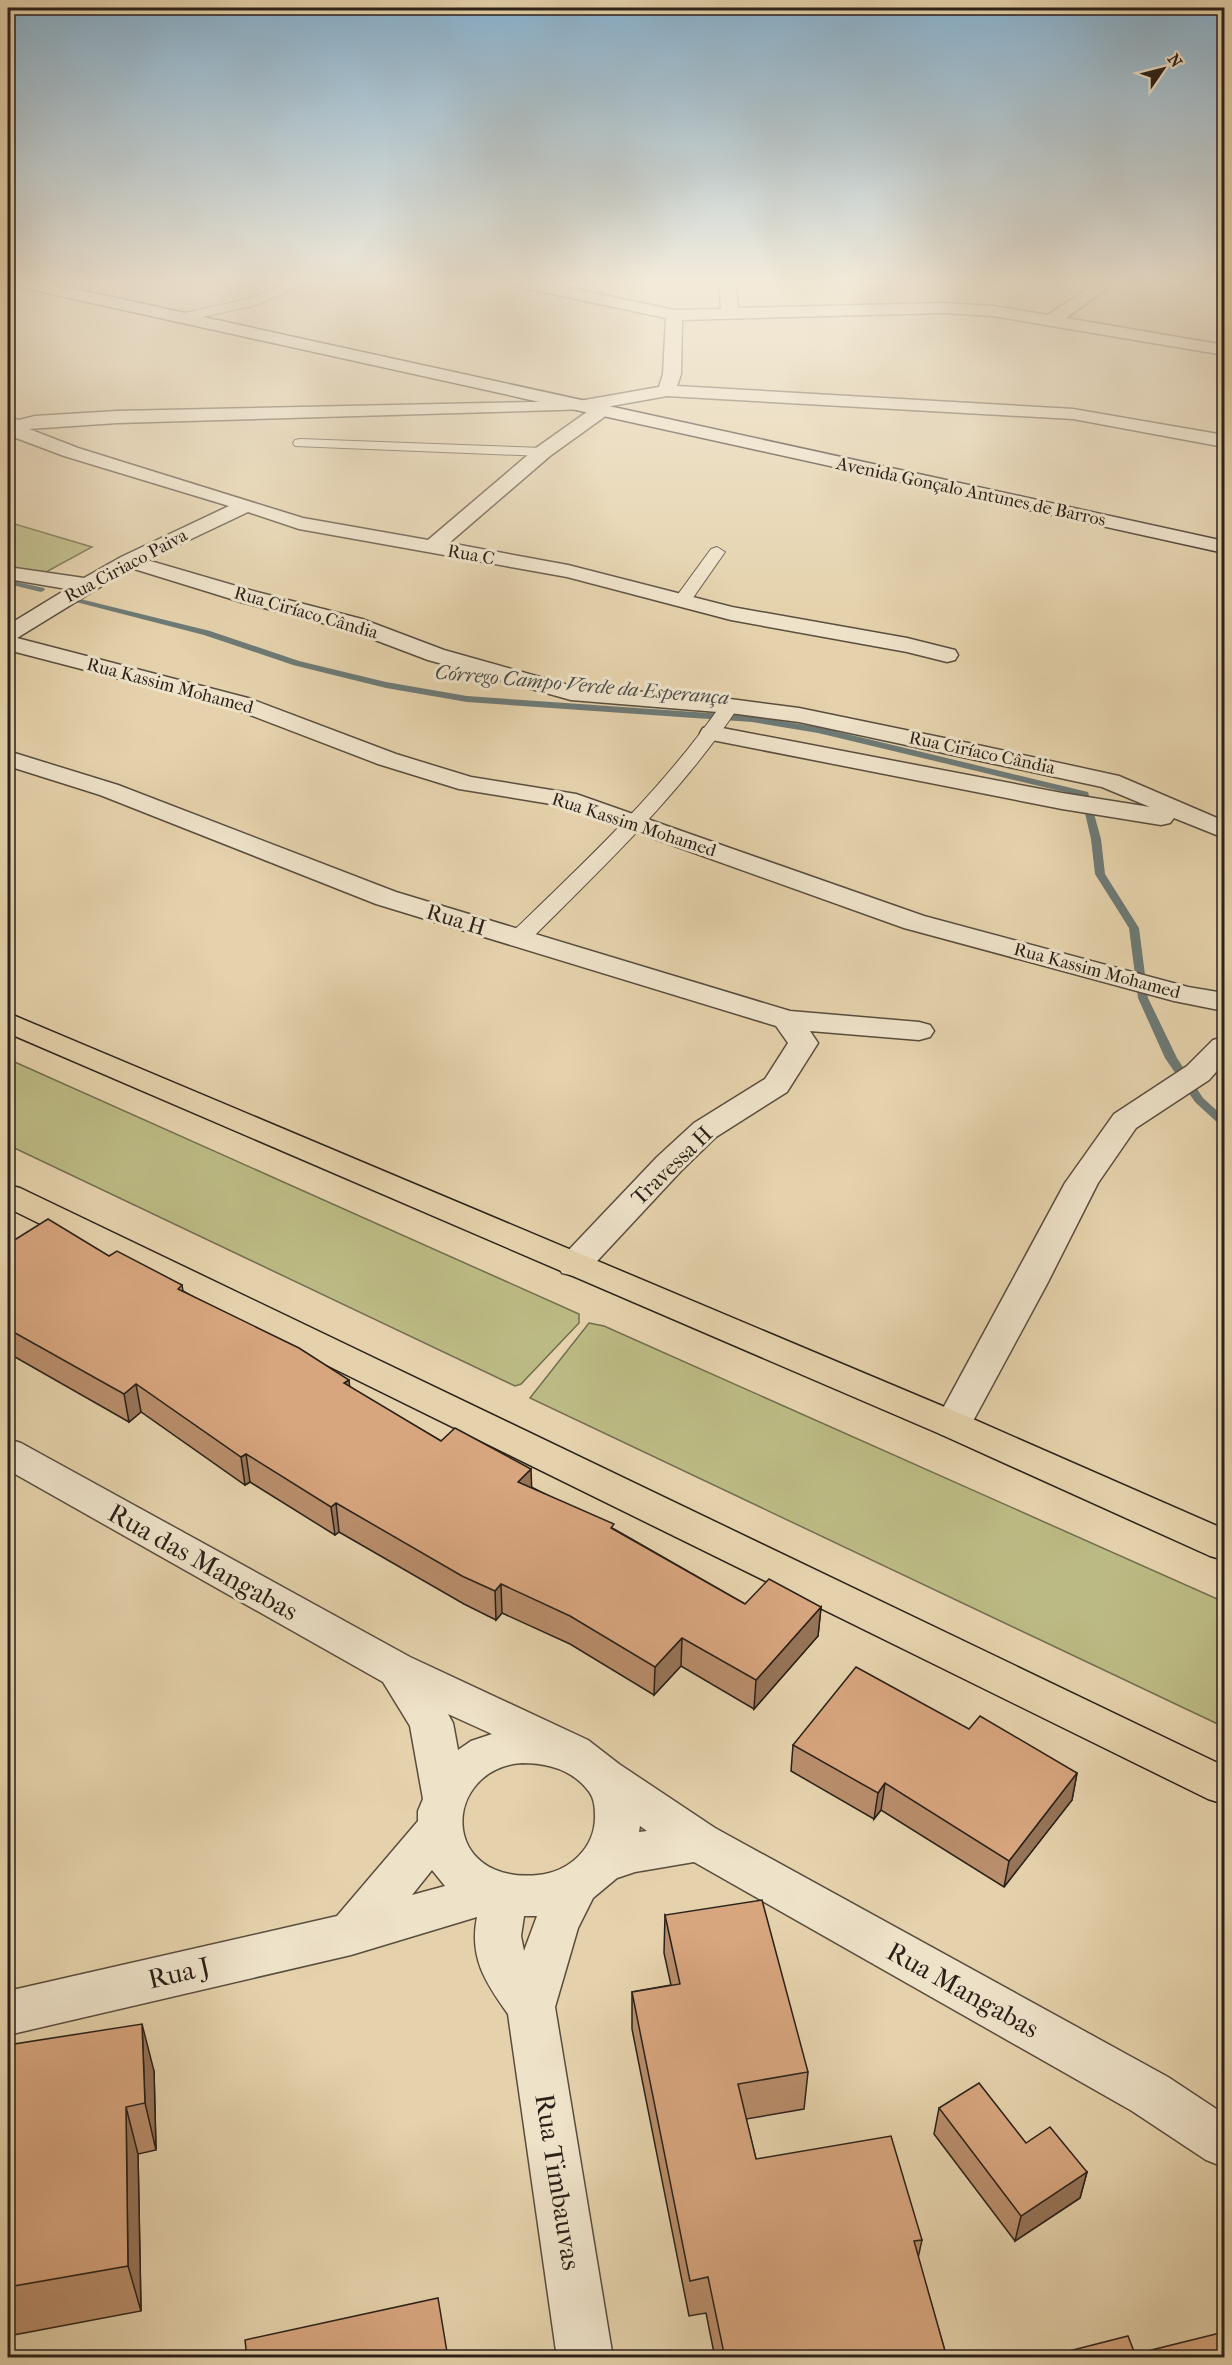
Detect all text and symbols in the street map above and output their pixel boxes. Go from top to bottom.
north arrow [1133,39,1193,99]
text: N [1164,50,1187,72]
street label: Avenida Gonçalo Antunes de Barros [834,453,1108,531]
street label: Rua Ciriaco Paiva [61,525,192,607]
street label: Rua C [446,541,496,569]
street label: Rua Ciríaco Cândia [232,582,381,644]
street label: Rua Kassim Mohamed [84,654,256,718]
water label: Córrego Campo Verde da Esperança [434,661,730,709]
street label: Rua Ciríaco Cândia [907,727,1058,779]
street label: Rua Kassim Mohamed [549,789,719,862]
street label: Rua H [423,899,489,941]
street label: Rua Kassim Mohamed [1011,939,1183,1003]
street label: Travessa H [626,1121,718,1211]
street label: Rua das Mangabas [103,1497,303,1627]
street label: Rua Mangabas [881,1935,1045,2045]
street label: Rua J [145,1950,213,1996]
street label: Rua Timbauvas [528,2092,588,2272]

